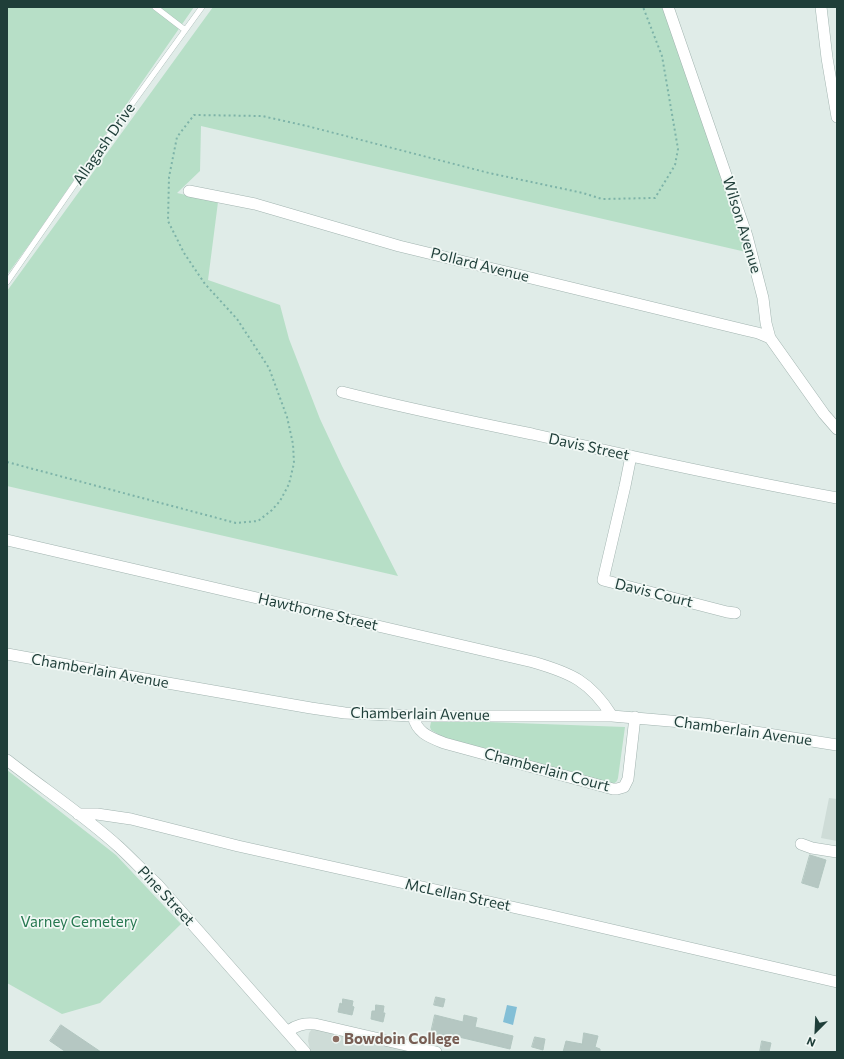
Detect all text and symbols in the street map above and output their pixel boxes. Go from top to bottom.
street label: Allagash Drive [69,99,139,189]
street label: Wilson Avenue [719,174,765,276]
street label: Pollard Avenue [429,244,531,286]
street label: Davis Street [547,430,631,464]
street label: Davis Court [613,575,695,611]
street label: Hawthorne Street [256,589,380,635]
street label: Chamberlain Avenue [30,650,170,692]
street label: Chamberlain Avenue [350,704,490,724]
street label: Chamberlain Avenue [673,712,813,750]
street label: Chamberlain Court [482,745,612,795]
street label: Pine Street [134,862,198,930]
street label: McLellan Street [404,875,512,915]
park label: Varney Cemetery [20,913,138,931]
north arrow [796,1011,836,1051]
place label: Bowdoin College [344,1030,460,1048]
marker: Bowdoin College [331,1034,341,1044]
text: N [805,1035,817,1050]

